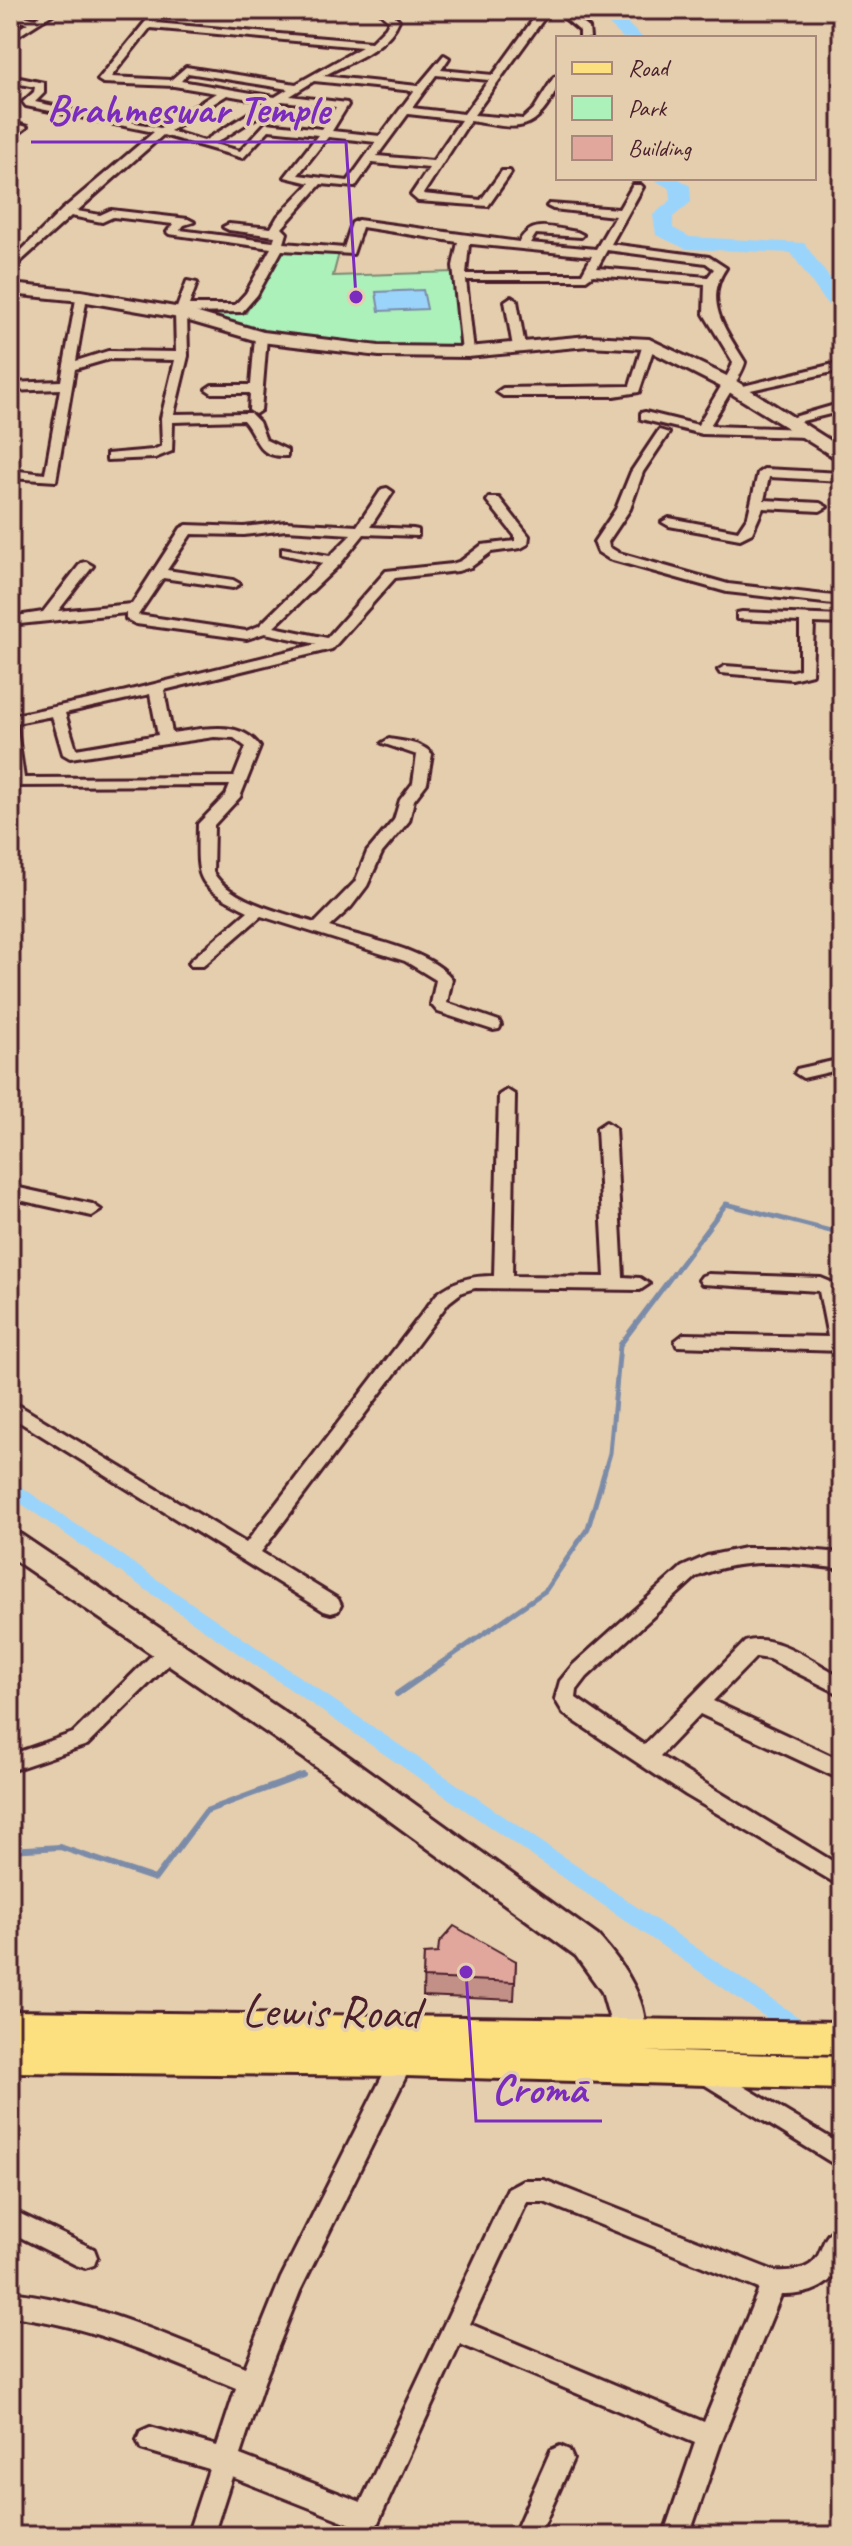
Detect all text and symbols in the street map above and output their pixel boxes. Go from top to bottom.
legend [556,36,816,180]
text: Road [628,53,672,83]
callout: Brahmeswar Temple [31,76,346,142]
text: Brahmeswar Temple [46,83,332,136]
text: Park [628,93,668,123]
text: Building [628,133,693,163]
street label: Lewis Road [241,1979,427,2043]
callout: Cromā [476,2055,602,2121]
text: Cromā [492,2063,591,2116]

